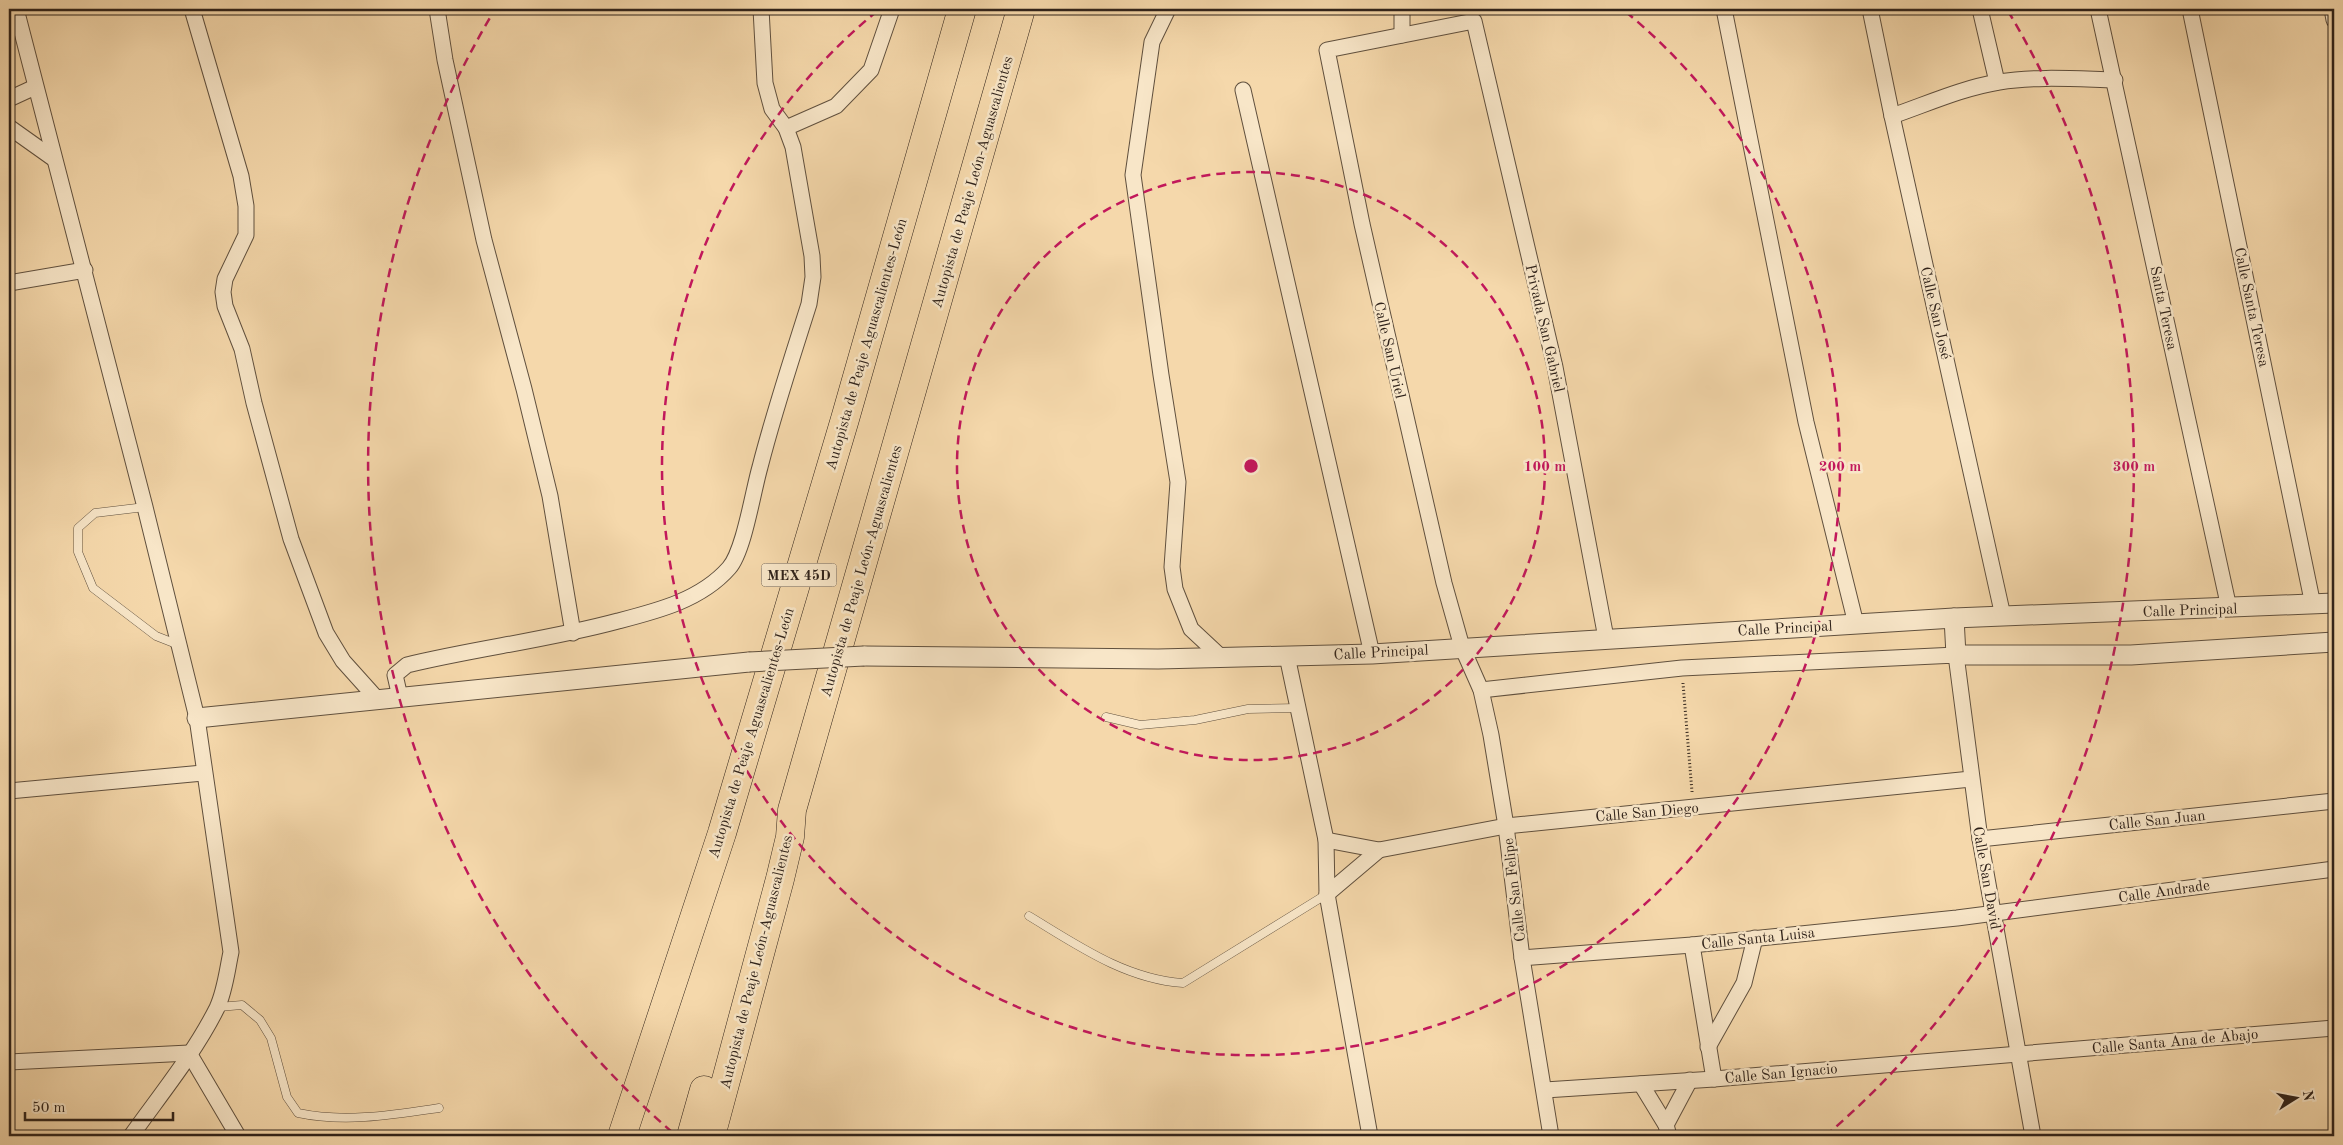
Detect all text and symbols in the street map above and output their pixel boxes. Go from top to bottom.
street label: Autopista de Peaje León-Aguascalientes [930,55,1017,310]
street label: Autopista de Peaje Aguascalientes-León [824,217,911,472]
street label: Calle Santa Teresa [2231,246,2271,369]
street label: Privada San Gabriel [1522,263,1566,394]
street label: Santa Teresa [2146,265,2179,352]
street label: Calle San José [1917,266,1953,361]
street label: Calle San Uriel [1370,301,1407,400]
street label: Autopista de Peaje León-Aguascalientes [819,444,906,699]
centre of rings [1242,457,1260,475]
text: 100 m [1524,460,1566,475]
text: 200 m [1819,460,1861,475]
text: 300 m [2113,460,2155,475]
road number: MEX 45D [762,564,836,586]
street label: Calle Principal [2142,602,2238,621]
street label: Autopista de Peaje Aguascalientes-León [707,606,798,861]
street label: Calle Principal [1737,620,1833,639]
street label: Calle Principal [1333,644,1429,663]
street label: Calle San Diego [1595,801,1700,825]
street label: Calle San Juan [2108,809,2206,834]
street label: Calle San David [1969,826,2002,931]
street label: Autopista de Peaje León-Aguascalientes [719,834,796,1091]
street label: Calle San Felipe [1502,837,1529,943]
street label: Calle Andrade [2117,879,2211,906]
street label: Calle Santa Luisa [1700,926,1816,953]
street label: Calle Santa Ana de Abajo [2091,1028,2259,1057]
street label: Calle San Ignacio [1724,1062,1838,1087]
north arrow [2270,1072,2320,1122]
text: N [2300,1089,2316,1103]
scale bar [25,1090,172,1122]
text: 50 m [32,1101,66,1116]

